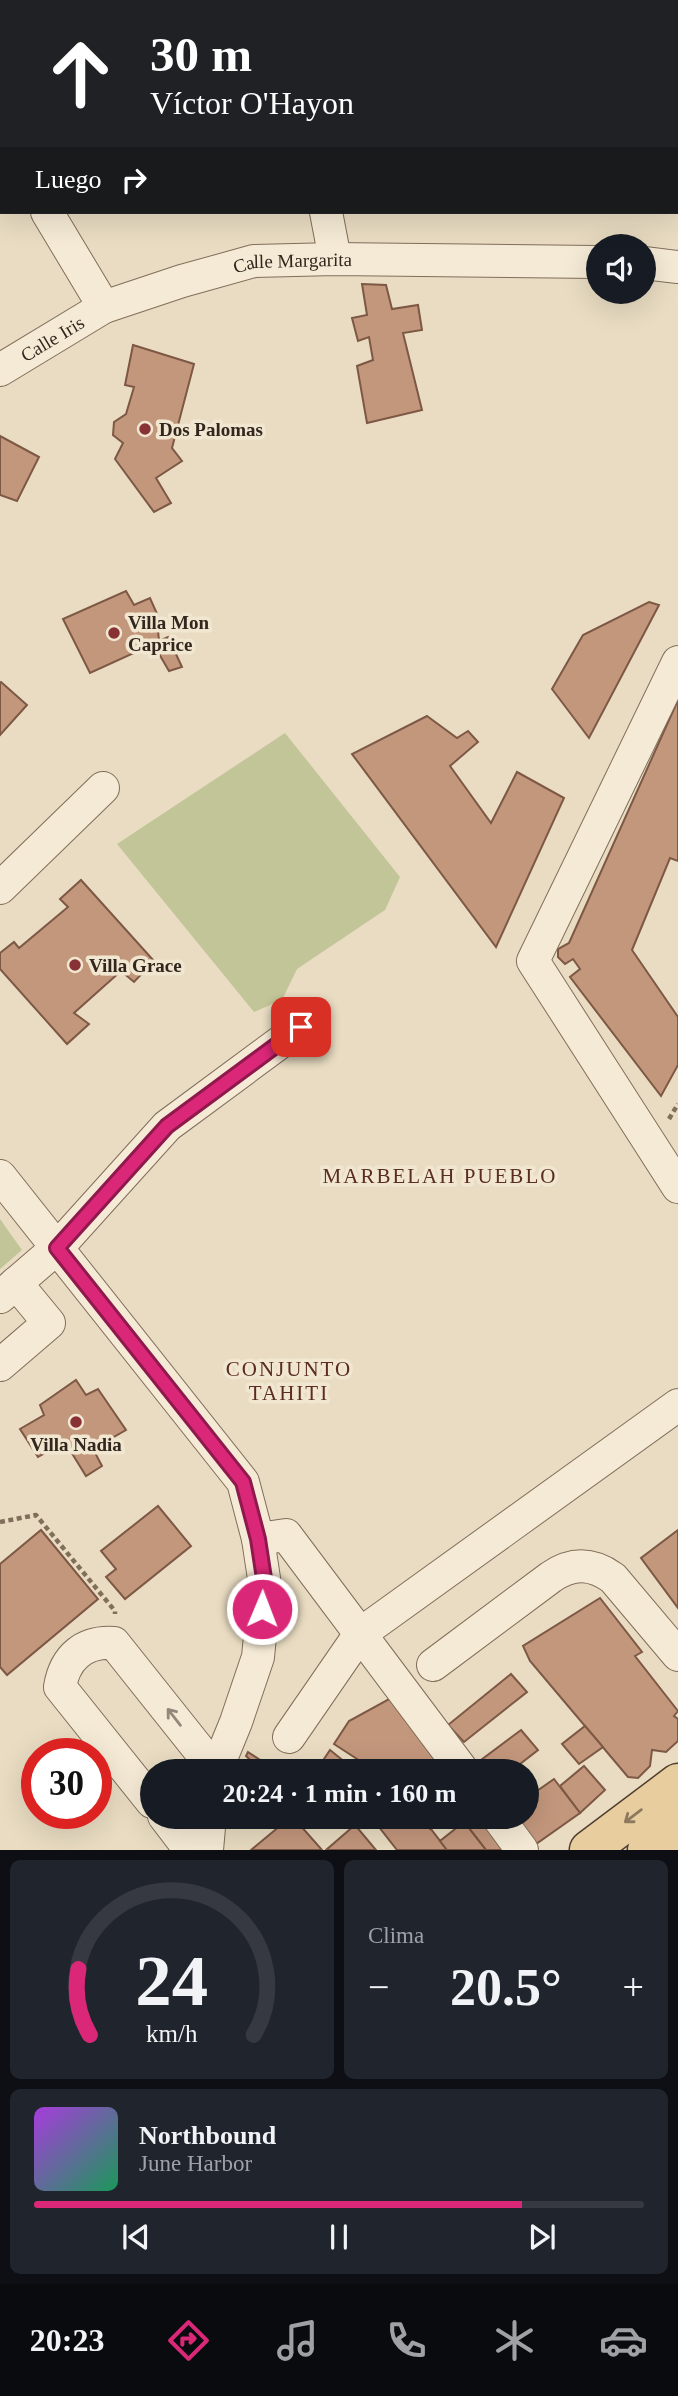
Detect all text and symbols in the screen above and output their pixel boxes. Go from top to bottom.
text: 30 m [150,27,252,82]
icon: ahead [35,28,126,119]
text: Víctor O'Hayon [150,85,354,121]
icon: right [115,161,153,199]
text: Luego [35,165,101,194]
map controls [586,234,656,304]
button: sound [586,234,656,304]
street label: Calle Margarita [231,248,353,277]
street label: Calle Iris [17,311,88,366]
place label: Dos Palomas [159,419,263,440]
marker: Dos Palomas [137,421,153,437]
place label: Villa Mon Caprice [128,612,210,655]
marker: Villa Mon Caprice [106,625,122,641]
place label: Villa Grace [89,955,182,976]
marker: Villa Grace [67,957,83,973]
pin [271,997,331,1057]
icon: arrive [282,1008,320,1046]
district label: MARBELAH PUEBLO [323,1164,557,1188]
district label: CONJUNTO TAHITI [226,1357,352,1405]
marker: Villa Nadia [68,1414,84,1430]
place label: Villa Nadia [30,1434,122,1455]
position arrow [225,1572,299,1646]
one-way arrow [166,1709,181,1727]
speed limit sign: 30 [21,1738,112,1829]
text: 20:24 · 1 min · 160 m [223,1779,457,1808]
one-way arrow [625,1809,643,1824]
text: Clima [368,1923,424,1948]
text: 24 [136,1941,208,2022]
text: 20.5° [450,1959,562,2016]
text: − [368,1966,389,2008]
text: + [623,1966,644,2008]
text: km/h [146,2020,198,2047]
text: Northbound [139,2121,276,2150]
text: June Harbor [139,2151,252,2176]
icon: previous [117,2218,155,2256]
icon: pause [320,2218,358,2256]
icon: next [523,2218,561,2256]
icon: directions [164,2316,213,2365]
icon: music [273,2316,322,2365]
icon: phone [382,2316,431,2365]
icon: climate [490,2316,539,2365]
icon: car [599,2316,648,2365]
text: 20:23 [30,2322,105,2358]

